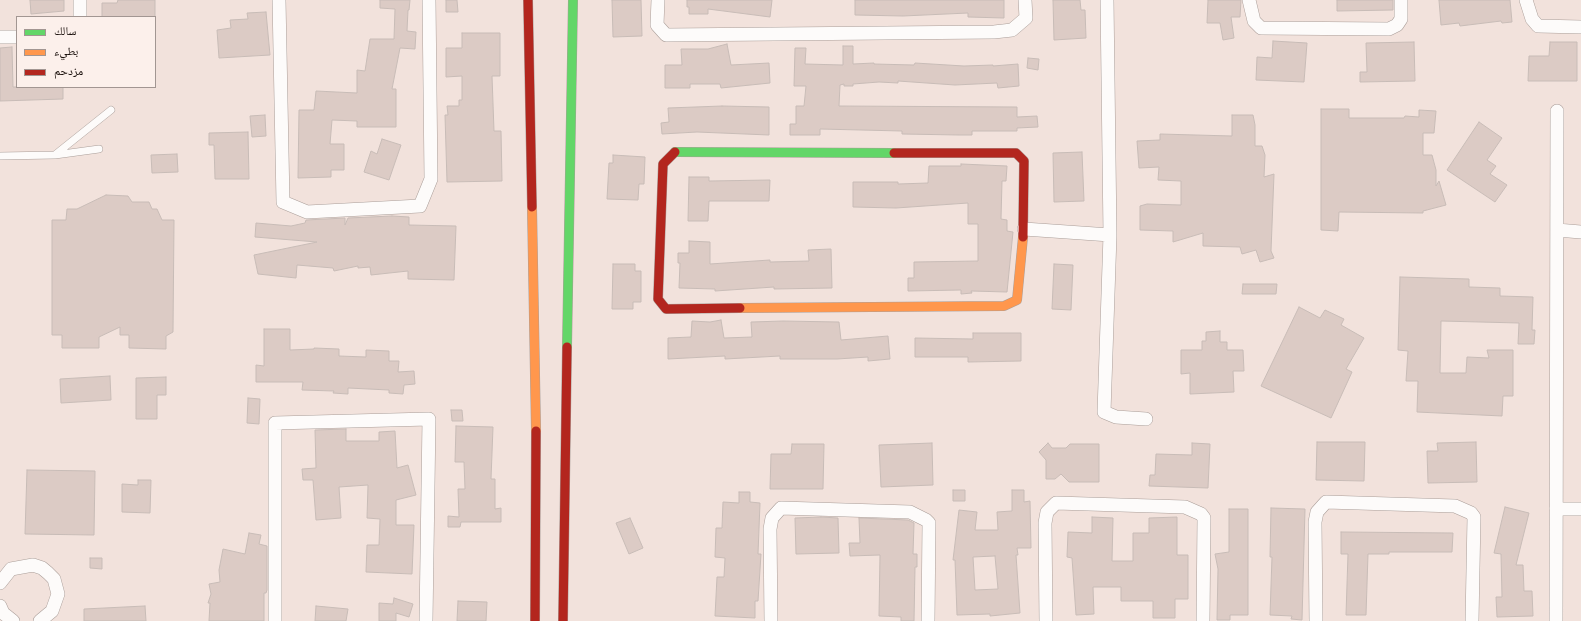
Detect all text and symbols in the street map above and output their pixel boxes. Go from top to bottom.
legend [16,16,156,88]
text: سالك [54,23,76,40]
text: بطيء [54,43,78,60]
text: مزدحم [54,63,83,80]

